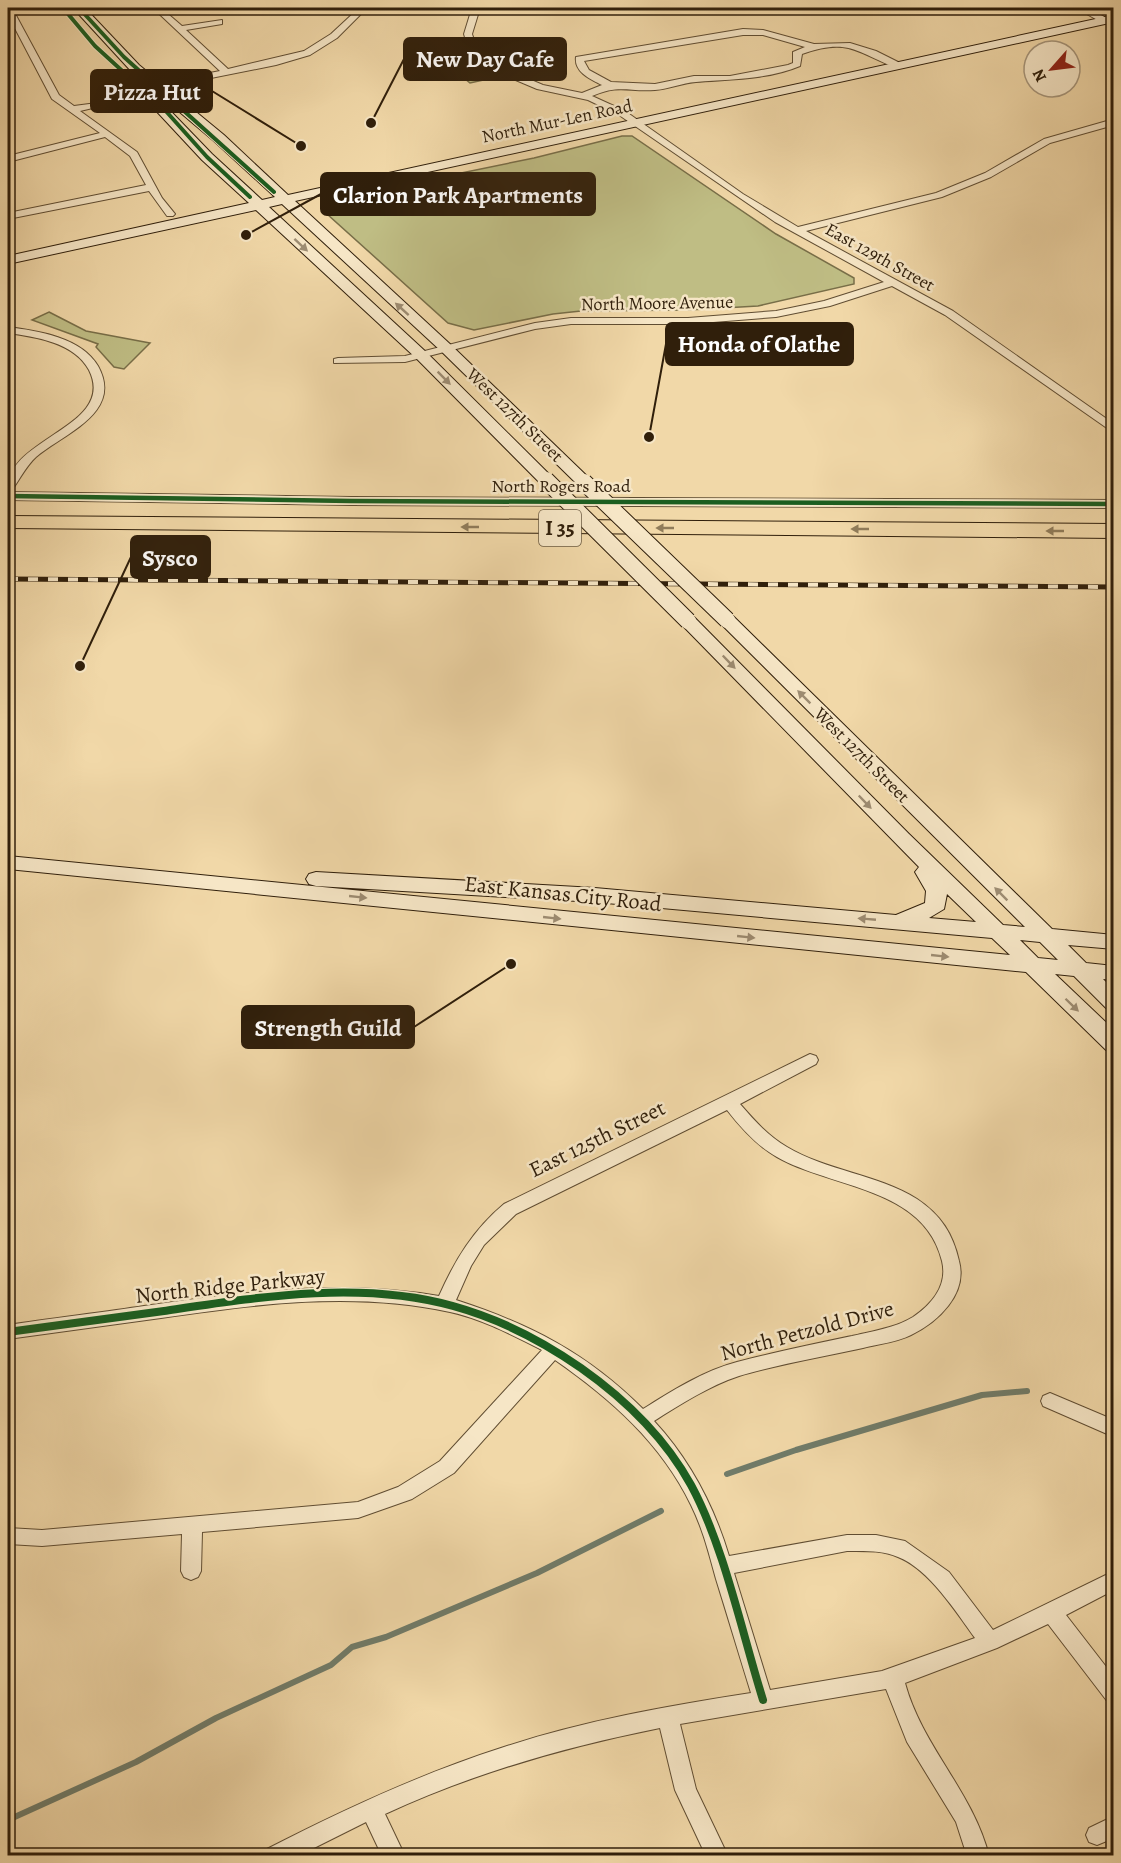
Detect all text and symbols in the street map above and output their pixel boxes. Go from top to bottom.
callout: New Day Cafe [404,38,566,80]
north arrow [1022,39,1082,99]
text: New Day Cafe [416,43,554,75]
text: N [1027,65,1052,86]
callout: Pizza Hut [91,70,212,112]
text: Pizza Hut [103,76,201,108]
street label: North Mur-Len Road [480,93,635,149]
callout: Clarion Park Apartments [321,173,595,215]
text: Clarion Park Apartments [333,179,583,211]
street label: East 129th Street [821,217,939,297]
one-way arrow [294,238,309,252]
street label: North Moore Avenue [581,290,733,316]
one-way arrow [395,302,410,316]
callout: Honda of Olathe [666,323,853,365]
text: Honda of Olathe [678,328,840,360]
street label: West 127th Street [461,362,569,467]
one-way arrow [436,371,450,385]
street label: North Rogers Road [491,474,631,498]
road number: I 35 [539,510,581,546]
one-way arrow [461,522,480,532]
one-way arrow [656,523,675,533]
one-way arrow [851,524,870,534]
one-way arrow [1046,526,1065,535]
callout: Sysco [131,536,210,578]
text: Sysco [142,542,198,574]
one-way arrow [721,655,735,669]
one-way arrow [797,690,811,704]
street label: West 127th Street [808,701,915,808]
one-way arrow [858,794,872,808]
street label: East Kansas City Road [463,869,663,919]
one-way arrow [994,886,1008,901]
one-way arrow [349,892,368,902]
one-way arrow [543,913,562,923]
one-way arrow [858,914,877,924]
one-way arrow [737,932,756,942]
one-way arrow [931,951,950,961]
one-way arrow [1065,997,1079,1011]
callout: Strength Guild [242,1006,414,1048]
text: Strength Guild [254,1012,402,1044]
street label: East 125th Street [524,1093,670,1185]
street label: North Ridge Parkway [134,1261,327,1311]
street label: North Petzold Drive [717,1293,897,1369]

